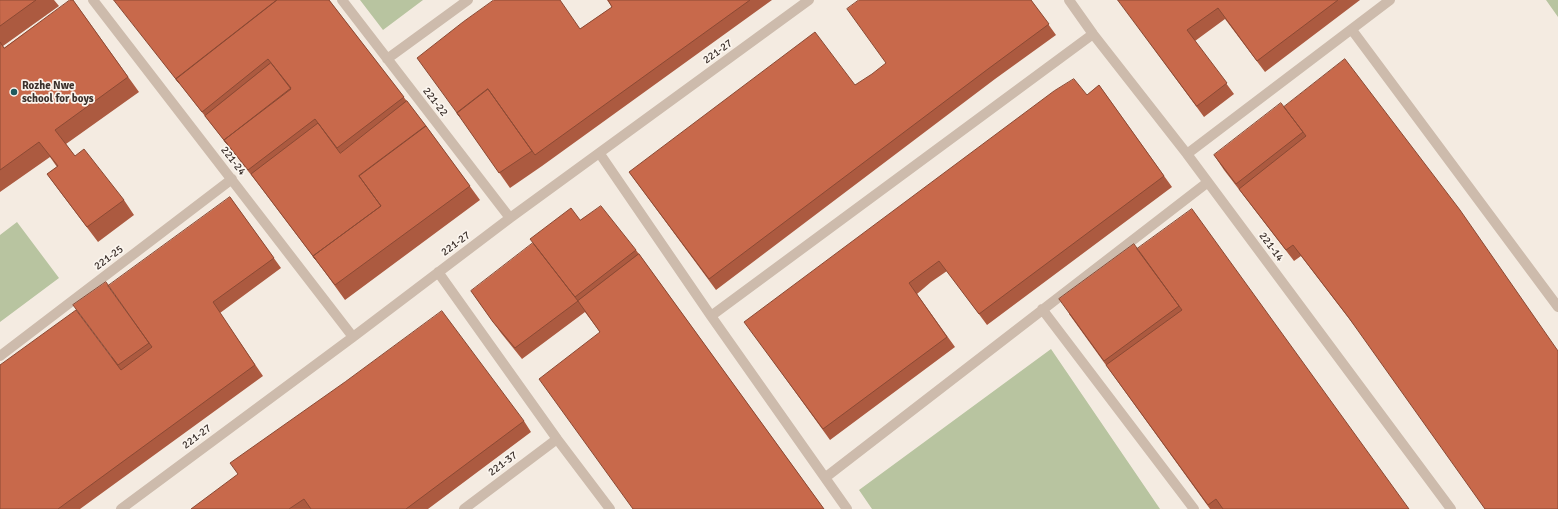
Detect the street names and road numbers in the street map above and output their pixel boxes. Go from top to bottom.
street label: 221-27 [701,37,735,67]
street label: 221-22 [420,85,450,119]
street label: 221-24 [218,144,248,178]
street label: 221-27 [439,229,473,259]
street label: 221-14 [1256,230,1286,264]
street label: 221-25 [92,243,126,273]
street label: 221-27 [180,422,214,452]
street label: 221-37 [486,449,520,479]

